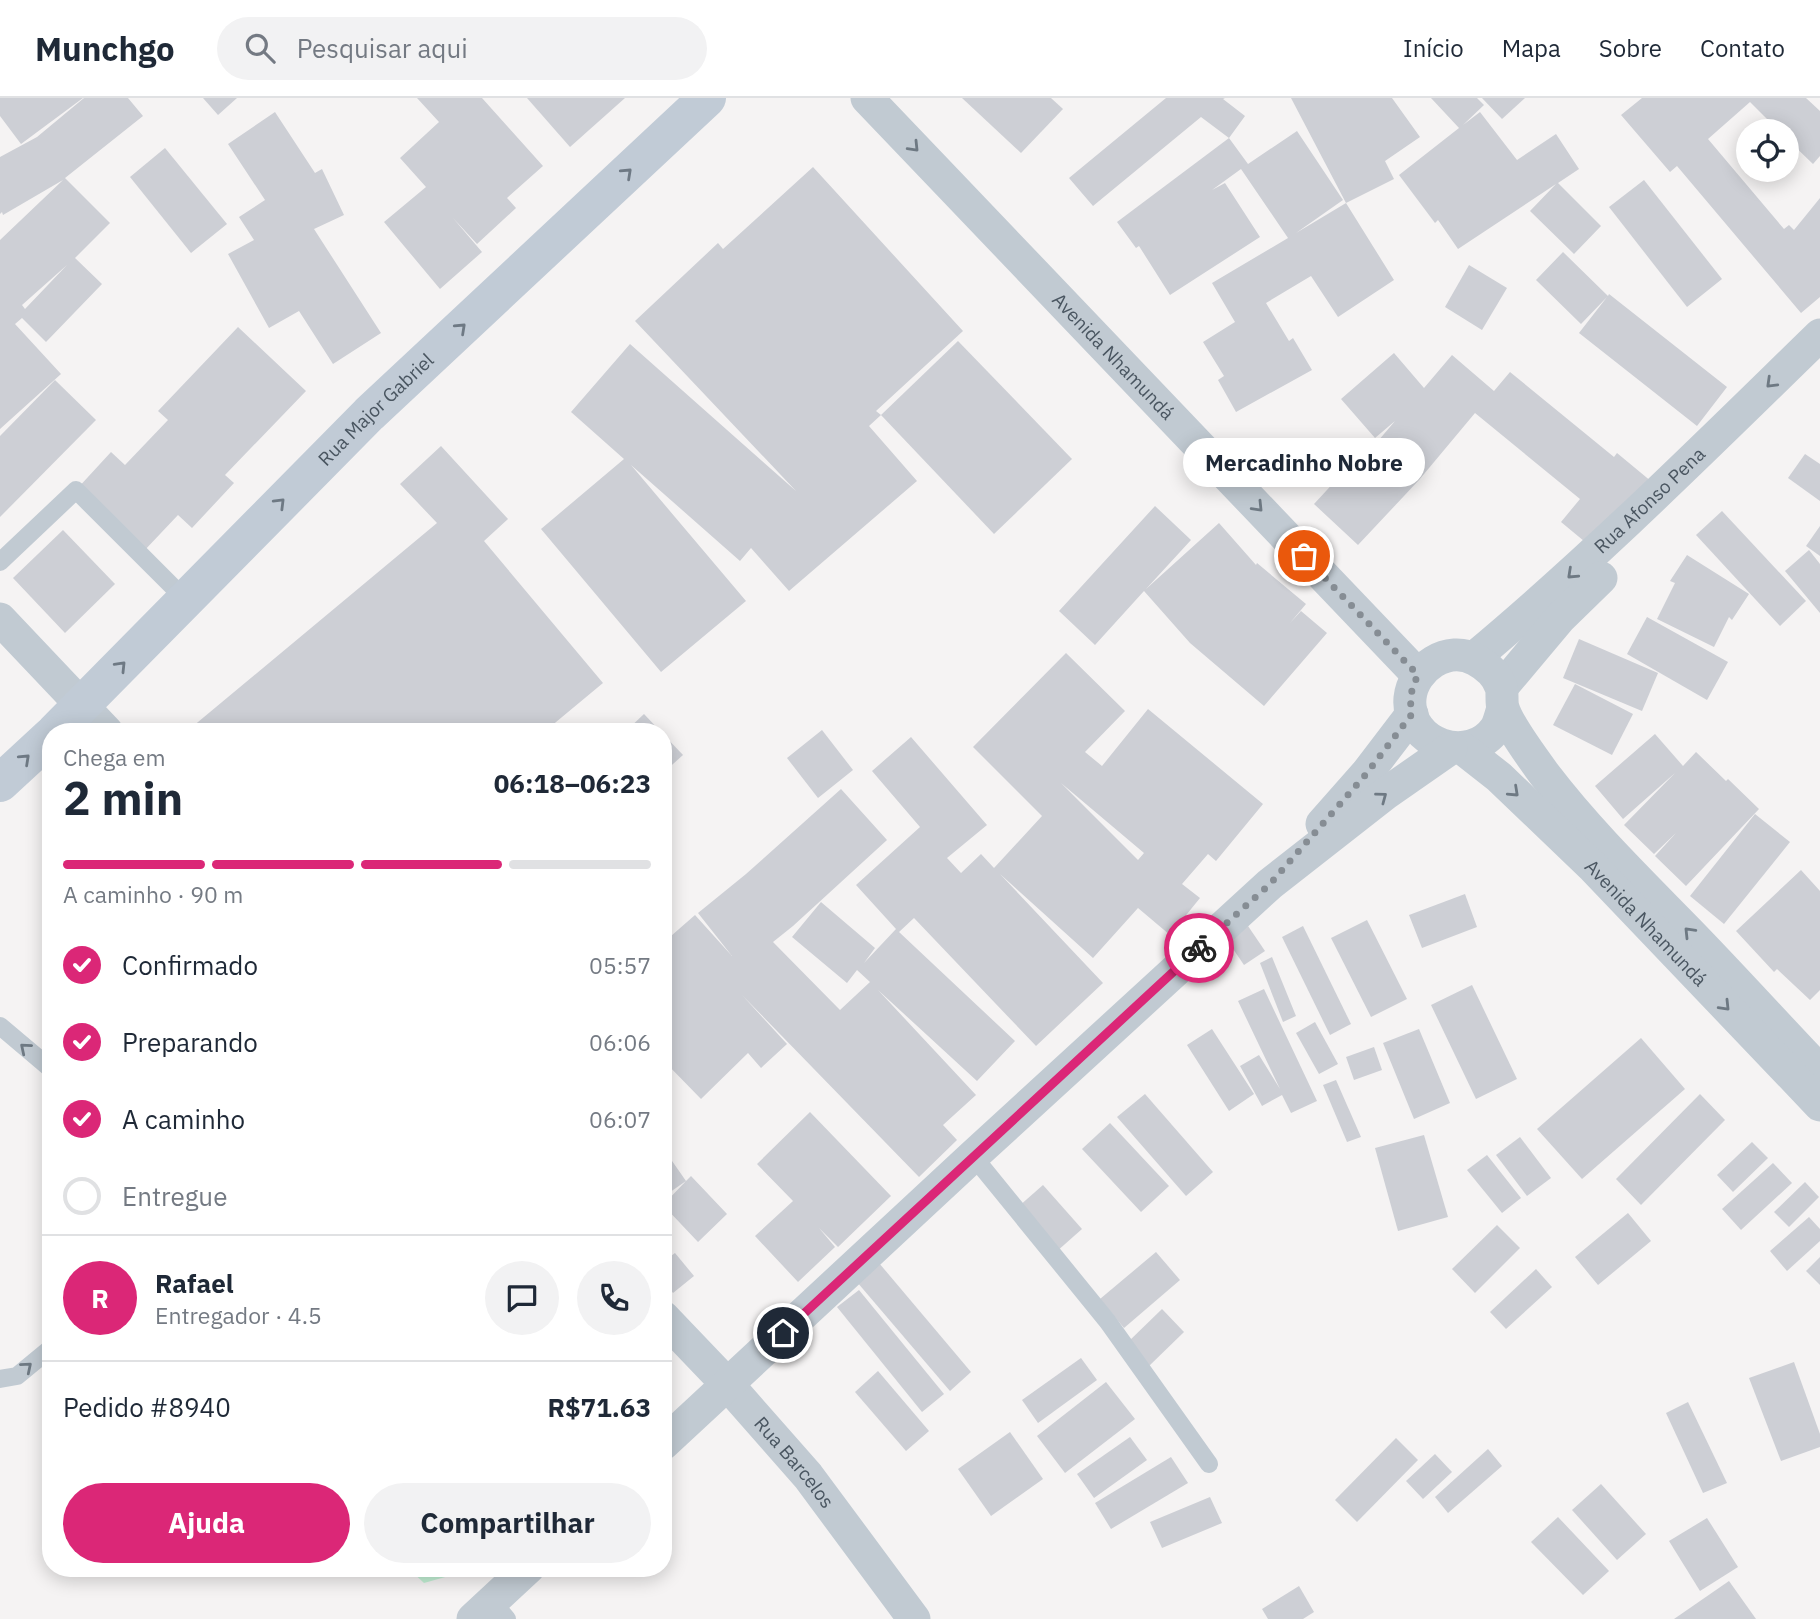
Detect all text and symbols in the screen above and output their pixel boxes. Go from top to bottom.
search box [217,17,707,80]
text: Munchgo [35,27,175,70]
icon: search [241,29,279,67]
text: Pesquisar aqui [297,31,468,65]
text: Início [1403,32,1464,64]
text: Mapa [1502,32,1561,64]
text: Sobre [1599,32,1662,64]
text: Contato [1700,32,1785,64]
map controls [1736,119,1799,182]
button: locate [1736,119,1799,182]
one-way arrow [906,139,919,152]
one-way arrow [619,168,632,181]
street label: Avenida Nhamundá [1047,288,1180,425]
one-way arrow [453,324,466,336]
street label: Rua Major Gabriel [313,348,439,471]
one-way arrow [1766,374,1779,387]
callout: Mercadinho Nobre [1183,437,1425,486]
street label: Rua Afonso Pena [1589,442,1710,558]
text: Mercadinho Nobre [1205,447,1403,477]
one-way arrow [272,499,285,512]
one-way arrow [1249,499,1262,512]
pin [1274,526,1334,586]
icon: bag [1285,537,1323,575]
one-way arrow [1567,566,1580,579]
one-way arrow [112,661,125,674]
text: Chega em [63,742,165,772]
one-way arrow [17,755,30,768]
text: 06:18–06:23 [494,766,651,800]
text: 2 min [63,768,183,828]
one-way arrow [1506,783,1519,796]
one-way arrow [1374,793,1386,805]
street label: Avenida Nhamundá [1580,854,1712,991]
text: A caminho · 90 m [63,879,243,909]
courier [1164,913,1234,983]
one-way arrow [1685,928,1698,941]
icon: bike [1180,929,1218,967]
icon: check [63,946,101,984]
text: Confirmado [122,948,258,982]
text: 05:57 [589,950,651,980]
one-way arrow [1717,998,1730,1011]
icon: check [63,1023,101,1061]
text: Preparando [122,1025,258,1059]
text: 06:06 [589,1027,651,1057]
one-way arrow [21,1044,34,1056]
icon: check [63,1100,101,1138]
text: A caminho [122,1102,245,1136]
text: 06:07 [589,1104,651,1134]
text: Entregue [122,1179,227,1213]
button: chat [485,1261,559,1335]
button: phone [577,1261,651,1335]
text: Rafael [155,1266,234,1300]
text: R [91,1281,109,1315]
text: Entregador · 4.5 [155,1300,322,1330]
pin [753,1303,813,1363]
icon: home [764,1314,802,1352]
one-way arrow [19,1363,32,1375]
text: Pedido #8940 [63,1390,231,1424]
text: R$71.63 [547,1390,651,1424]
street label: Rua Barcelos [749,1412,840,1513]
button: Ajuda [63,1483,350,1563]
button: Compartilhar [364,1483,651,1563]

